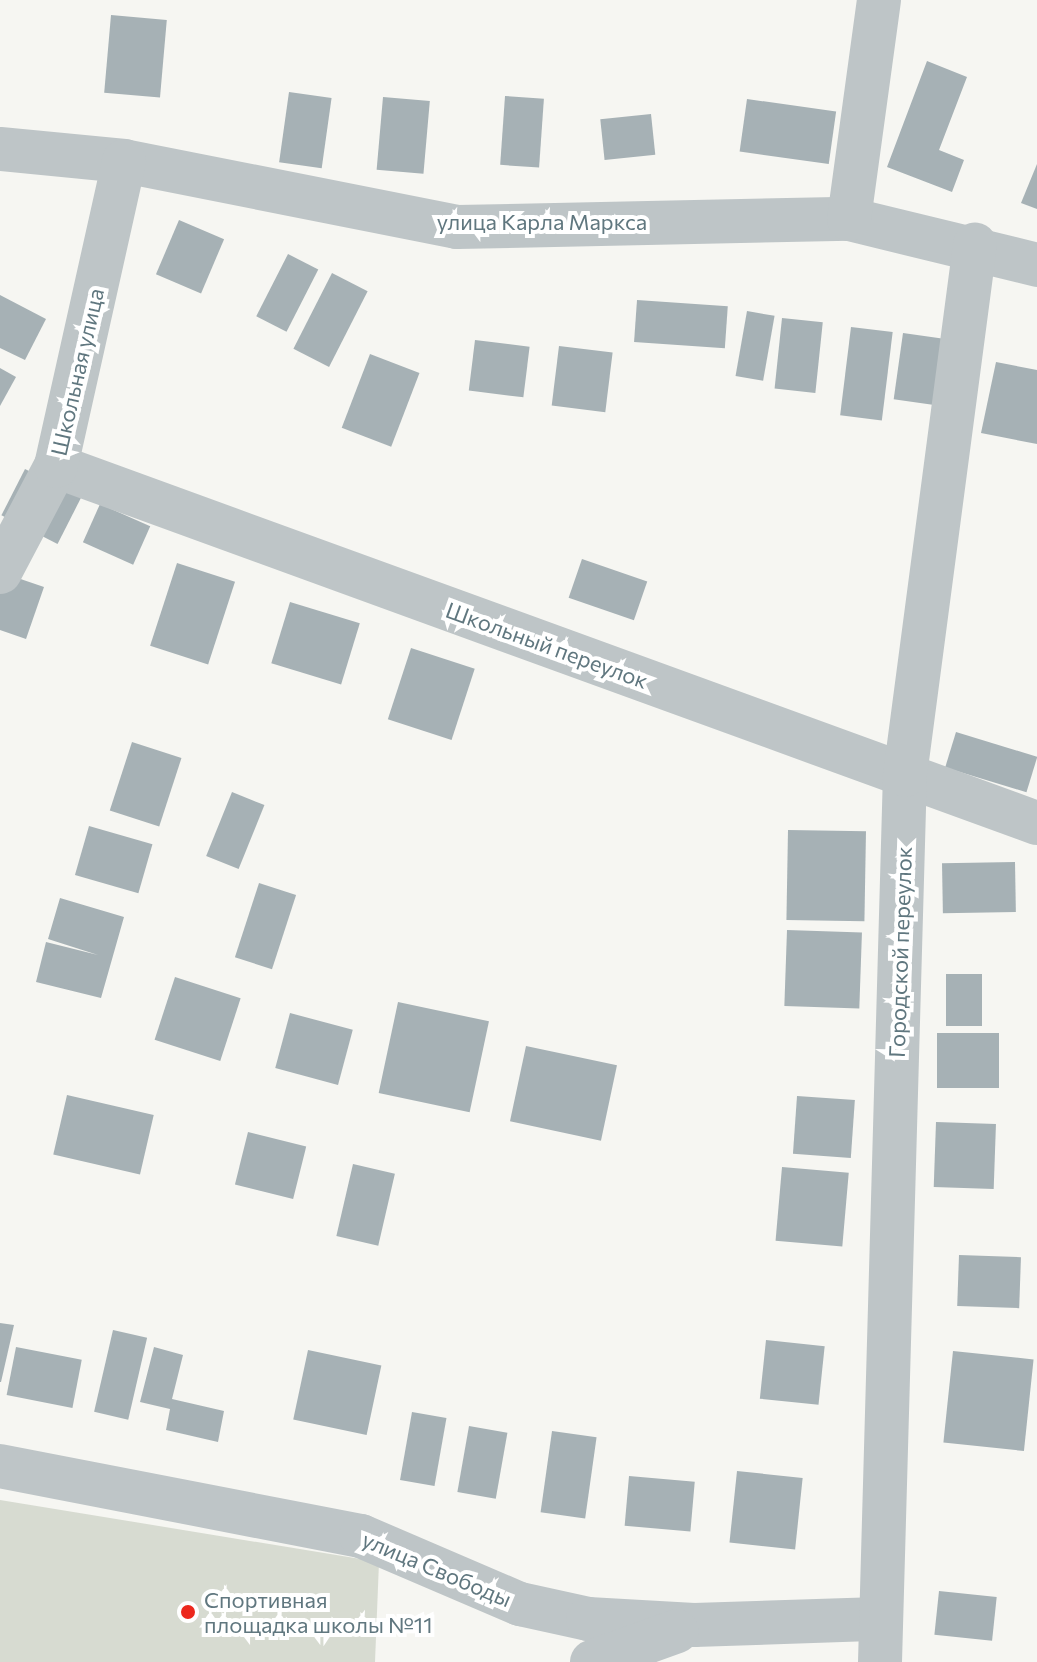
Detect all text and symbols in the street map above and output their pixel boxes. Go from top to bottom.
street label: улица Карла Маркса [437,209,647,235]
street label: Школьная улица [45,286,109,458]
street label: Школьный переулок [442,596,652,694]
street label: Городской переулок [883,846,917,1058]
street label: улица Свободы [358,1526,516,1612]
place label: Спортивная площадка школы №11 [204,1586,433,1638]
marker: Спортивная площадка школы №11 [179,1603,197,1621]

